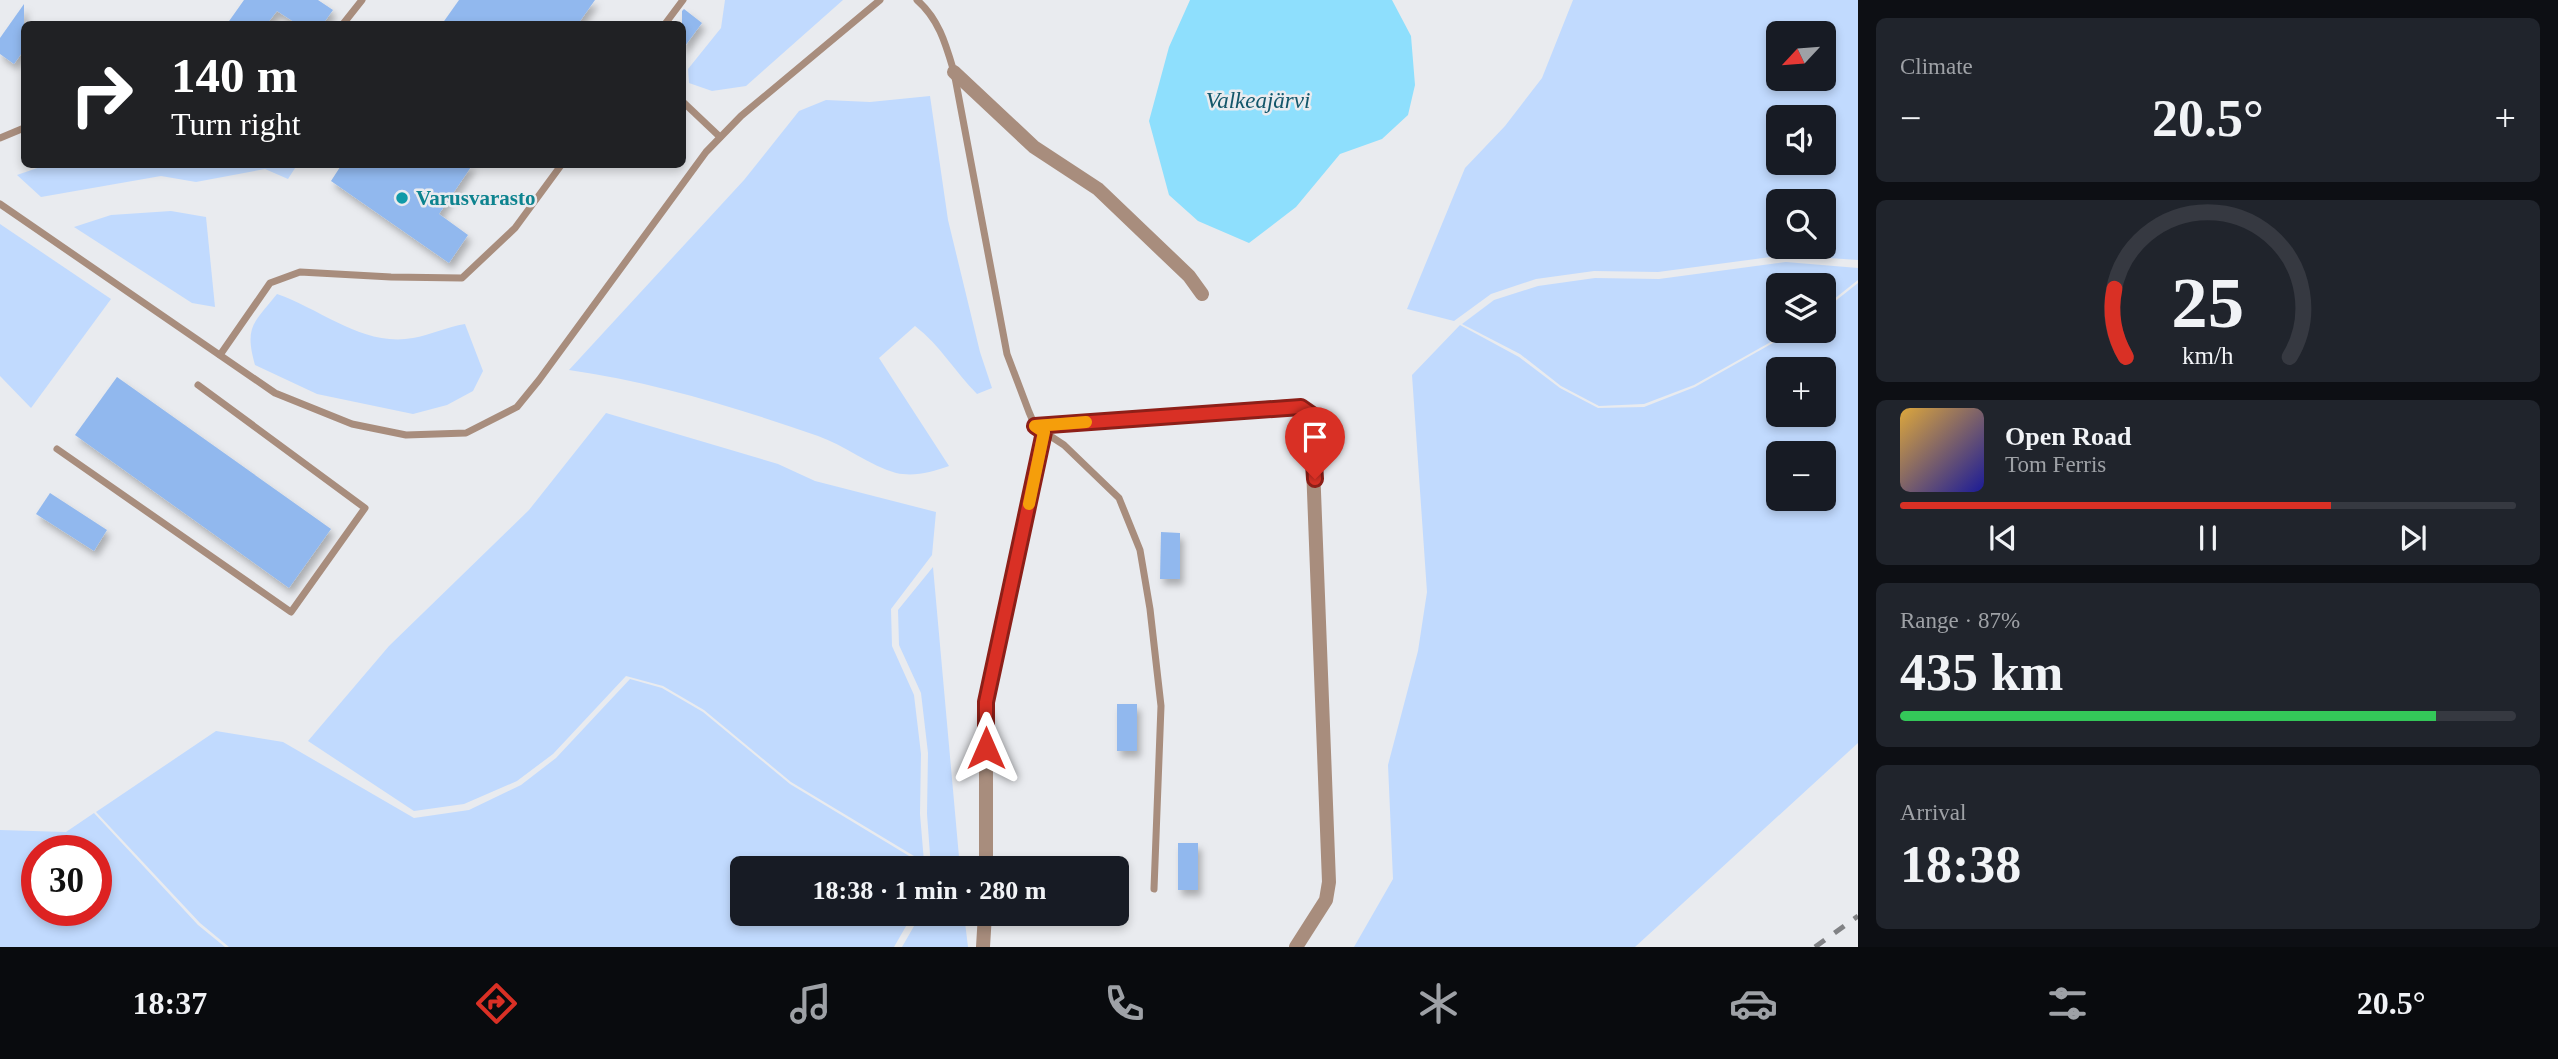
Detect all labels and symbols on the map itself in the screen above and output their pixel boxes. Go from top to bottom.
north arrow [1766,21,1836,91]
water label: Valkeajärvi [1206,88,1310,113]
place label: Varusvarasto [416,186,535,210]
marker: Varusvarasto [394,190,410,206]
pin [1285,407,1345,479]
position arrow [949,711,1023,785]
speed limit sign: 30 [21,835,112,926]

